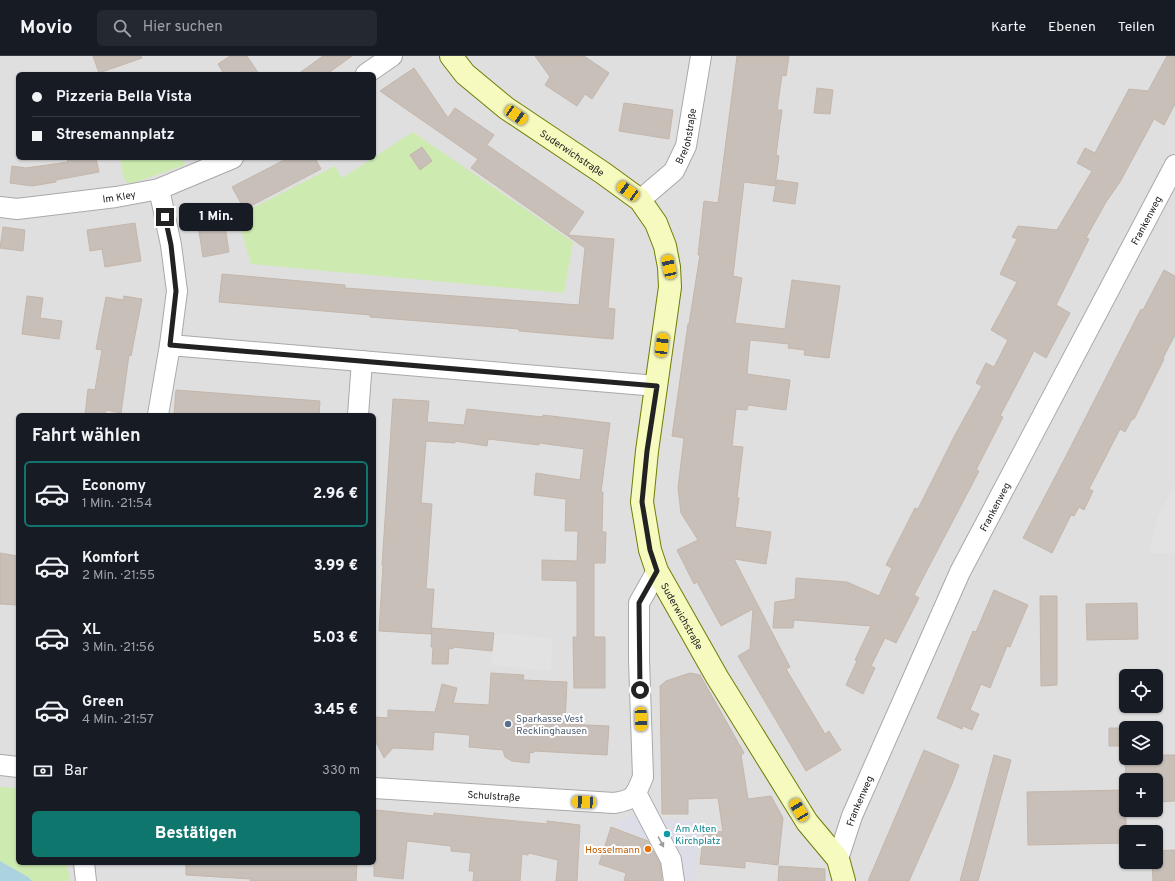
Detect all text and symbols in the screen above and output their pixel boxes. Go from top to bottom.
search box [97,10,377,46]
text: Movio [20,16,73,40]
icon: search [111,17,133,39]
text: Hier suchen [143,18,223,37]
text: Karte [991,19,1026,36]
text: Ebenen [1048,19,1096,36]
text: Teilen [1118,19,1155,36]
text: Pizzeria Bella Vista [56,88,192,107]
car [503,103,529,127]
street label: Brelohstraße [673,107,700,167]
text: Stresemannplatz [56,126,175,145]
street label: Suderwichstraße [537,128,606,180]
car [615,179,641,203]
street label: Im Kley [102,188,137,207]
street label: Frankenweg [1129,194,1166,248]
callout: 1 Min. [179,203,253,231]
route end [156,208,174,226]
text: 1 Min. [199,209,233,225]
car [661,254,677,280]
car [655,332,669,358]
text: Fahrt wählen [32,425,141,448]
icon: car [34,476,70,512]
text: Economy [82,477,146,496]
street label: Frankenweg [978,480,1014,534]
text: 2.96 € [313,485,358,504]
text: 1 Min. · 21:54 [82,496,152,512]
icon: car [34,548,70,584]
text: Komfort [82,549,139,568]
text: 3.99 € [314,557,358,576]
text: 2 Min. · 21:55 [82,568,155,584]
street label: Suderwichstraße [657,581,705,652]
icon: car [34,620,70,656]
text: XL [82,621,100,640]
text: 5.03 € [313,629,358,648]
text: 3 Min. · 21:56 [82,640,155,656]
map controls [1119,669,1163,869]
button: locate [1119,669,1163,713]
route start [631,681,649,699]
icon: car [34,692,70,728]
text: Green [82,693,124,712]
text: 3.45 € [313,701,358,720]
car [635,707,647,731]
text: 4 Min. · 21:57 [82,712,154,728]
place label: Sparkasse Vest Recklinghausen [516,713,587,738]
marker: Sparkasse Vest Recklinghausen [503,719,513,729]
button: layers [1119,721,1163,765]
icon: cash [32,760,54,782]
text: Bar [64,762,88,781]
text: 330 m [322,763,360,779]
button: + [1119,773,1163,817]
street label: Frankenweg [844,774,877,828]
street label: Schulstraße [467,789,520,805]
car [572,795,596,809]
car [788,797,810,823]
button: Bestätigen [32,811,360,857]
place label: Am Alten Kirchplatz [675,823,721,848]
button: − [1119,825,1163,869]
marker: Am Alten Kirchplatz [662,829,672,839]
one-way arrow [658,836,664,848]
place label: Hosselmann [585,844,640,857]
marker: Hosselmann [643,844,653,854]

